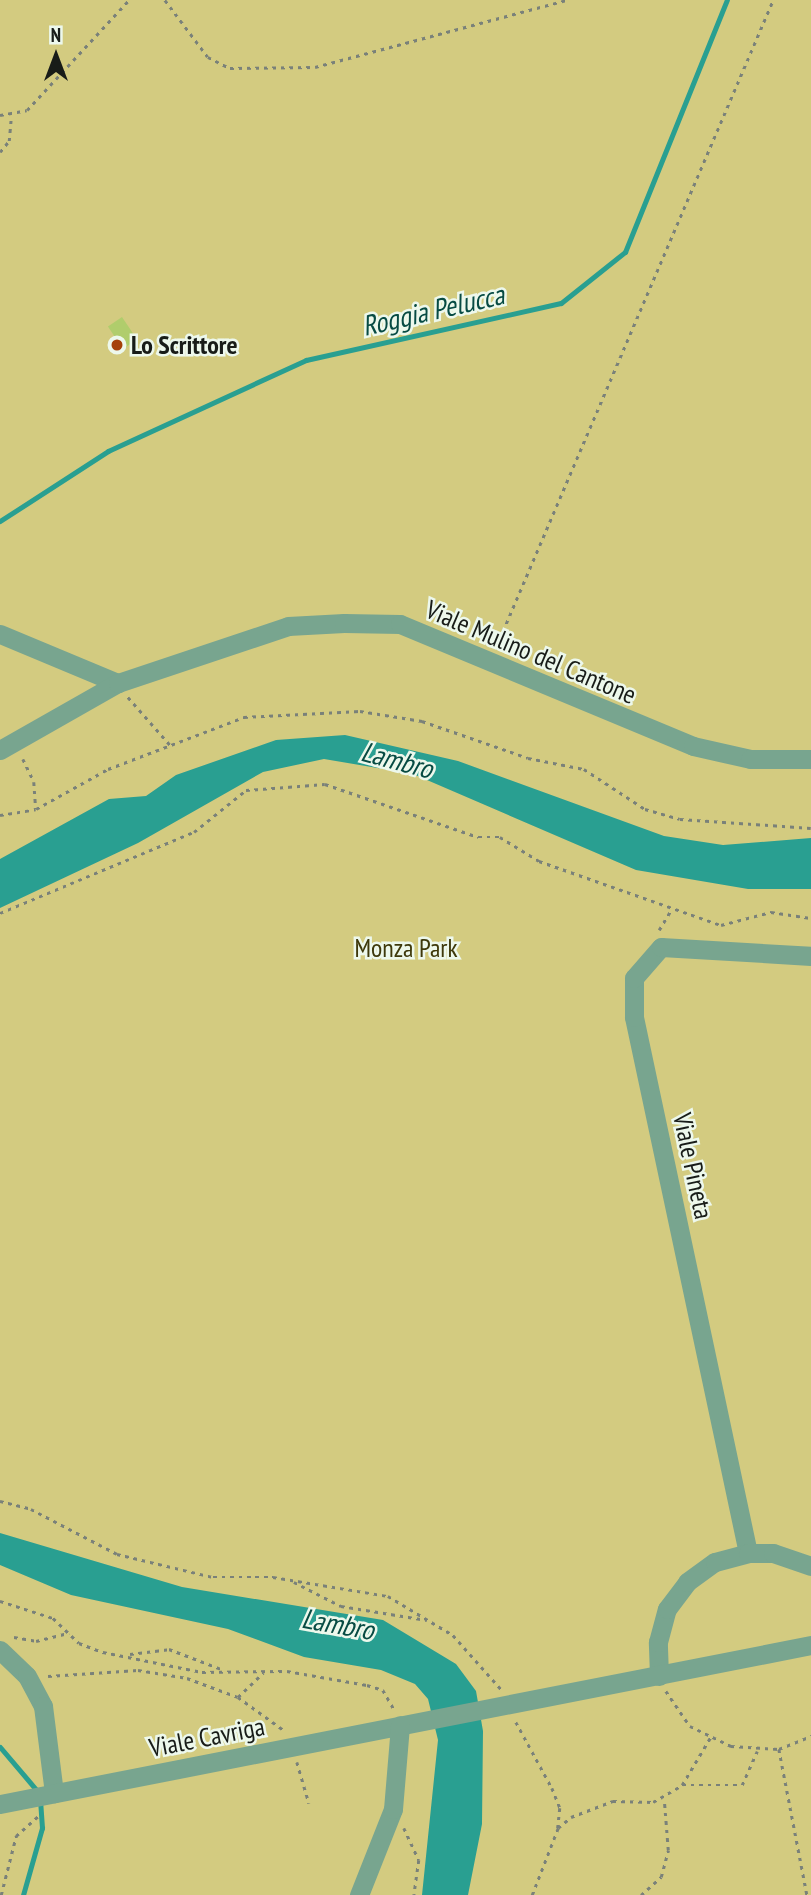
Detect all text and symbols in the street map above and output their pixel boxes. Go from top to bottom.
north arrow [21,21,91,91]
text: N [51,23,61,47]
water label: Roggia Pelucca [359,277,507,343]
place label: Lo Scrittore [131,329,238,361]
marker: Lo Scrittore [109,337,125,353]
street label: Viale Mulino del Cantone [421,594,641,710]
water label: Lambro [358,734,436,786]
park label: Monza Park [354,932,458,964]
street label: Viale Pineta [667,1110,719,1222]
water label: Lambro [299,1601,377,1647]
street label: Viale Cavriga [147,1711,267,1763]

